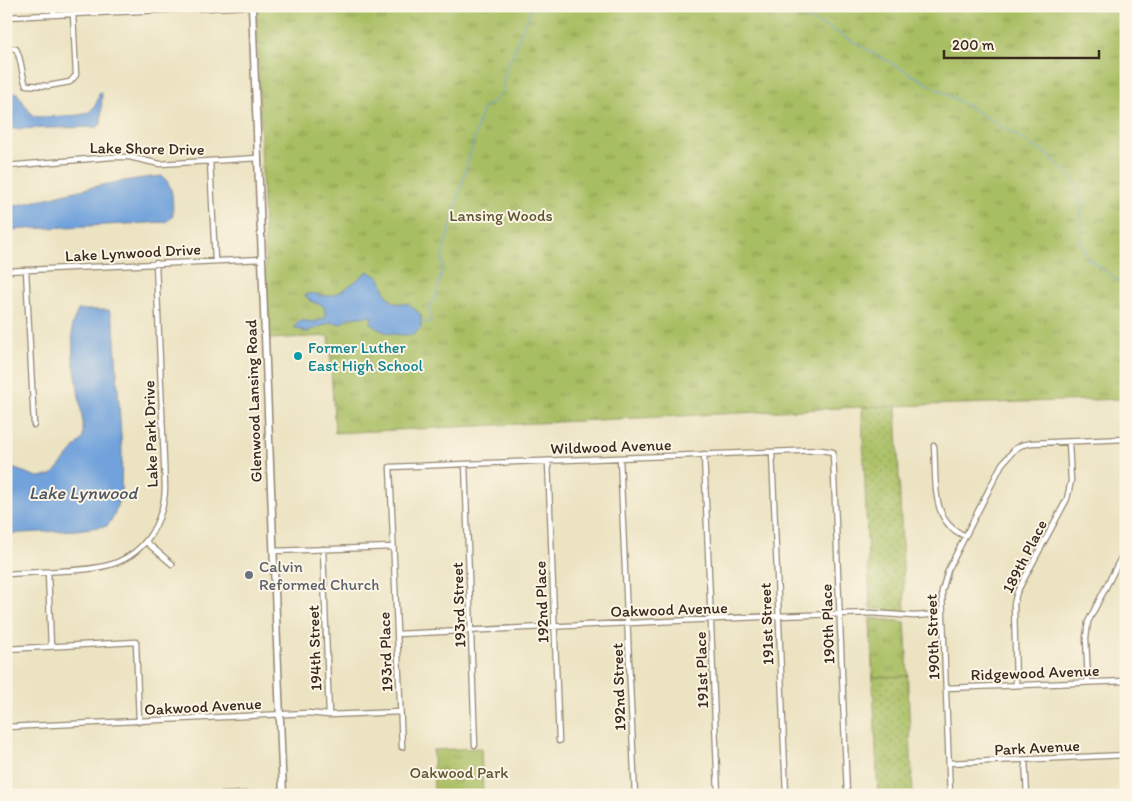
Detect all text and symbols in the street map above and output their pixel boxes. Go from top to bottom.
scale bar [944,28,1100,60]
text: 200 m [952,36,995,54]
street label: Lake Shore Drive [89,138,205,159]
park label: Lansing Woods [449,206,553,225]
street label: Lake Lynwood Drive [65,239,202,266]
street label: Glenwood Lansing Road [241,319,266,483]
place label: Former Luther East High School [308,338,424,375]
marker: Former Luther East High School [292,350,304,362]
street label: Lake Park Drive [139,380,162,488]
street label: Wildwood Avenue [550,435,672,458]
water label: Lake Lynwood [29,482,140,504]
street label: 189th Place [998,517,1051,596]
place label: Calvin Reformed Church [259,557,379,594]
street label: 192nd Place [531,560,552,644]
street label: 193rd Street [448,562,469,648]
marker: Calvin Reformed Church [243,569,255,581]
street label: 191st Street [756,582,777,666]
street label: 190th Place [817,583,838,665]
street label: 190th Street [922,594,943,680]
street label: Oakwood Avenue [610,598,728,621]
street label: 194th Street [304,605,325,691]
street label: 193rd Place [375,612,396,692]
street label: 191st Place [691,631,712,709]
street label: 192nd Street [607,643,630,731]
street label: Ridgewood Avenue [970,661,1100,684]
street label: Oakwood Avenue [144,694,263,719]
street label: Park Avenue [994,736,1080,759]
park label: Oakwood Park [410,763,509,782]

